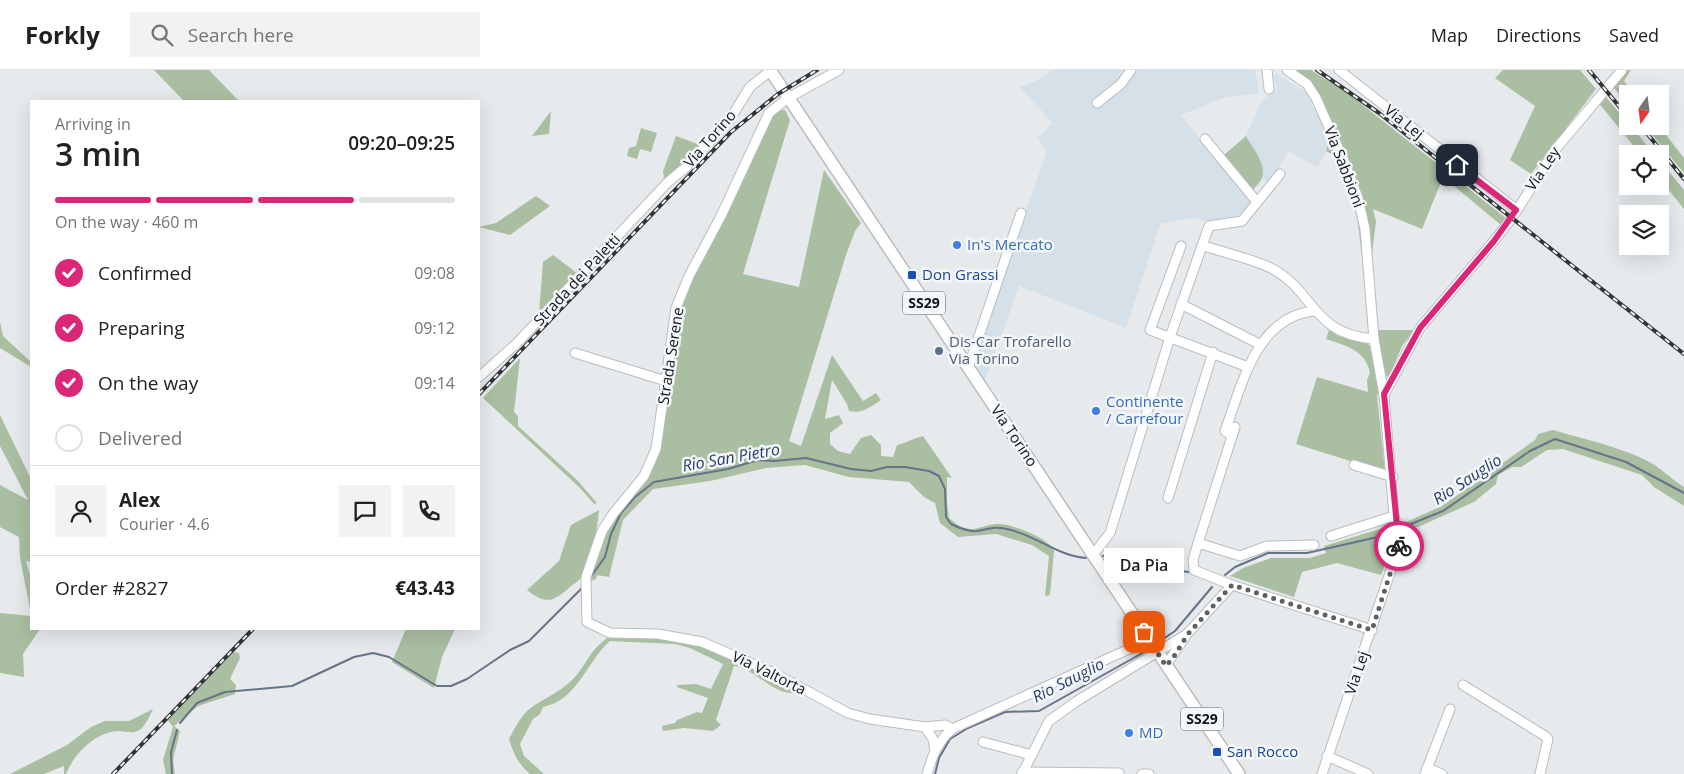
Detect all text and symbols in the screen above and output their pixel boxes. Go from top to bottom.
search box [130,12,480,57]
text: Forkly [25,18,100,51]
icon: search [148,21,176,49]
text: Search here [188,22,294,48]
text: Map [1431,23,1468,47]
text: Directions [1496,23,1581,47]
text: Saved [1609,23,1659,47]
north arrow [1619,85,1669,135]
map controls [1619,85,1669,255]
street label: Via Lej [1381,99,1428,143]
street label: Via Torino [679,105,740,171]
text: Arriving in [55,113,131,135]
street label: Via Sabbioni [1320,123,1370,210]
text: 09:20–09:25 [348,130,455,156]
text: 3 min [55,132,141,175]
street label: Via Ley [1520,142,1564,194]
pin [1436,144,1478,186]
button: locate [1619,145,1669,195]
icon: home [1443,151,1471,179]
button: layers [1619,205,1669,255]
text: On the way · 460 m [55,211,198,233]
street label: Strada dei Paletti [528,229,624,330]
place label: In's Mercato [967,234,1053,254]
marker: In's Mercato [951,239,963,251]
icon: check [55,259,83,287]
text: Confirmed [98,260,192,286]
text: 09:08 [414,262,455,284]
place label: Don Grassi [922,264,998,284]
marker: Don Grassi [906,269,918,281]
road number: SS29 [903,292,945,314]
street label: Strada Serene [652,306,688,406]
icon: check [55,314,83,342]
text: Preparing [98,315,185,341]
text: 09:12 [414,317,455,339]
place label: Dis-Car Trofarello Via Torino [949,331,1071,368]
marker: Dis-Car Trofarello Via Torino [933,345,945,357]
icon: check [55,369,83,397]
text: On the way [98,370,198,396]
text: 09:14 [414,372,455,394]
place label: Continente / Carrefour [1106,391,1183,428]
street label: Via Torino [987,401,1043,470]
marker: Continente / Carrefour [1090,405,1102,417]
text: Delivered [98,425,182,451]
water label: Rio San Pietro [681,438,781,476]
water label: Rio Sauglio [1428,449,1506,509]
button: person [55,485,107,537]
button: chat [339,485,391,537]
button: phone [403,485,455,537]
text: Alex [119,487,160,513]
text: Courier · 4.6 [119,513,210,535]
courier [1374,521,1424,571]
icon: bike [1385,532,1413,560]
callout: Da Pia [1104,547,1184,582]
text: Da Pia [1120,554,1168,576]
text: Order #2827 [55,575,168,601]
text: €43.43 [395,575,455,601]
pin [1123,611,1165,653]
icon: bag [1130,618,1158,646]
street label: Via Valtorta [729,646,810,699]
street label: Via Lej [1339,648,1373,697]
water label: Rio Sauglio [1028,652,1108,708]
road number: SS29 [1181,708,1223,731]
place label: MD [1139,722,1163,742]
marker: MD [1123,727,1135,739]
place label: San Rocco [1227,741,1298,761]
marker: San Rocco [1211,746,1223,758]

